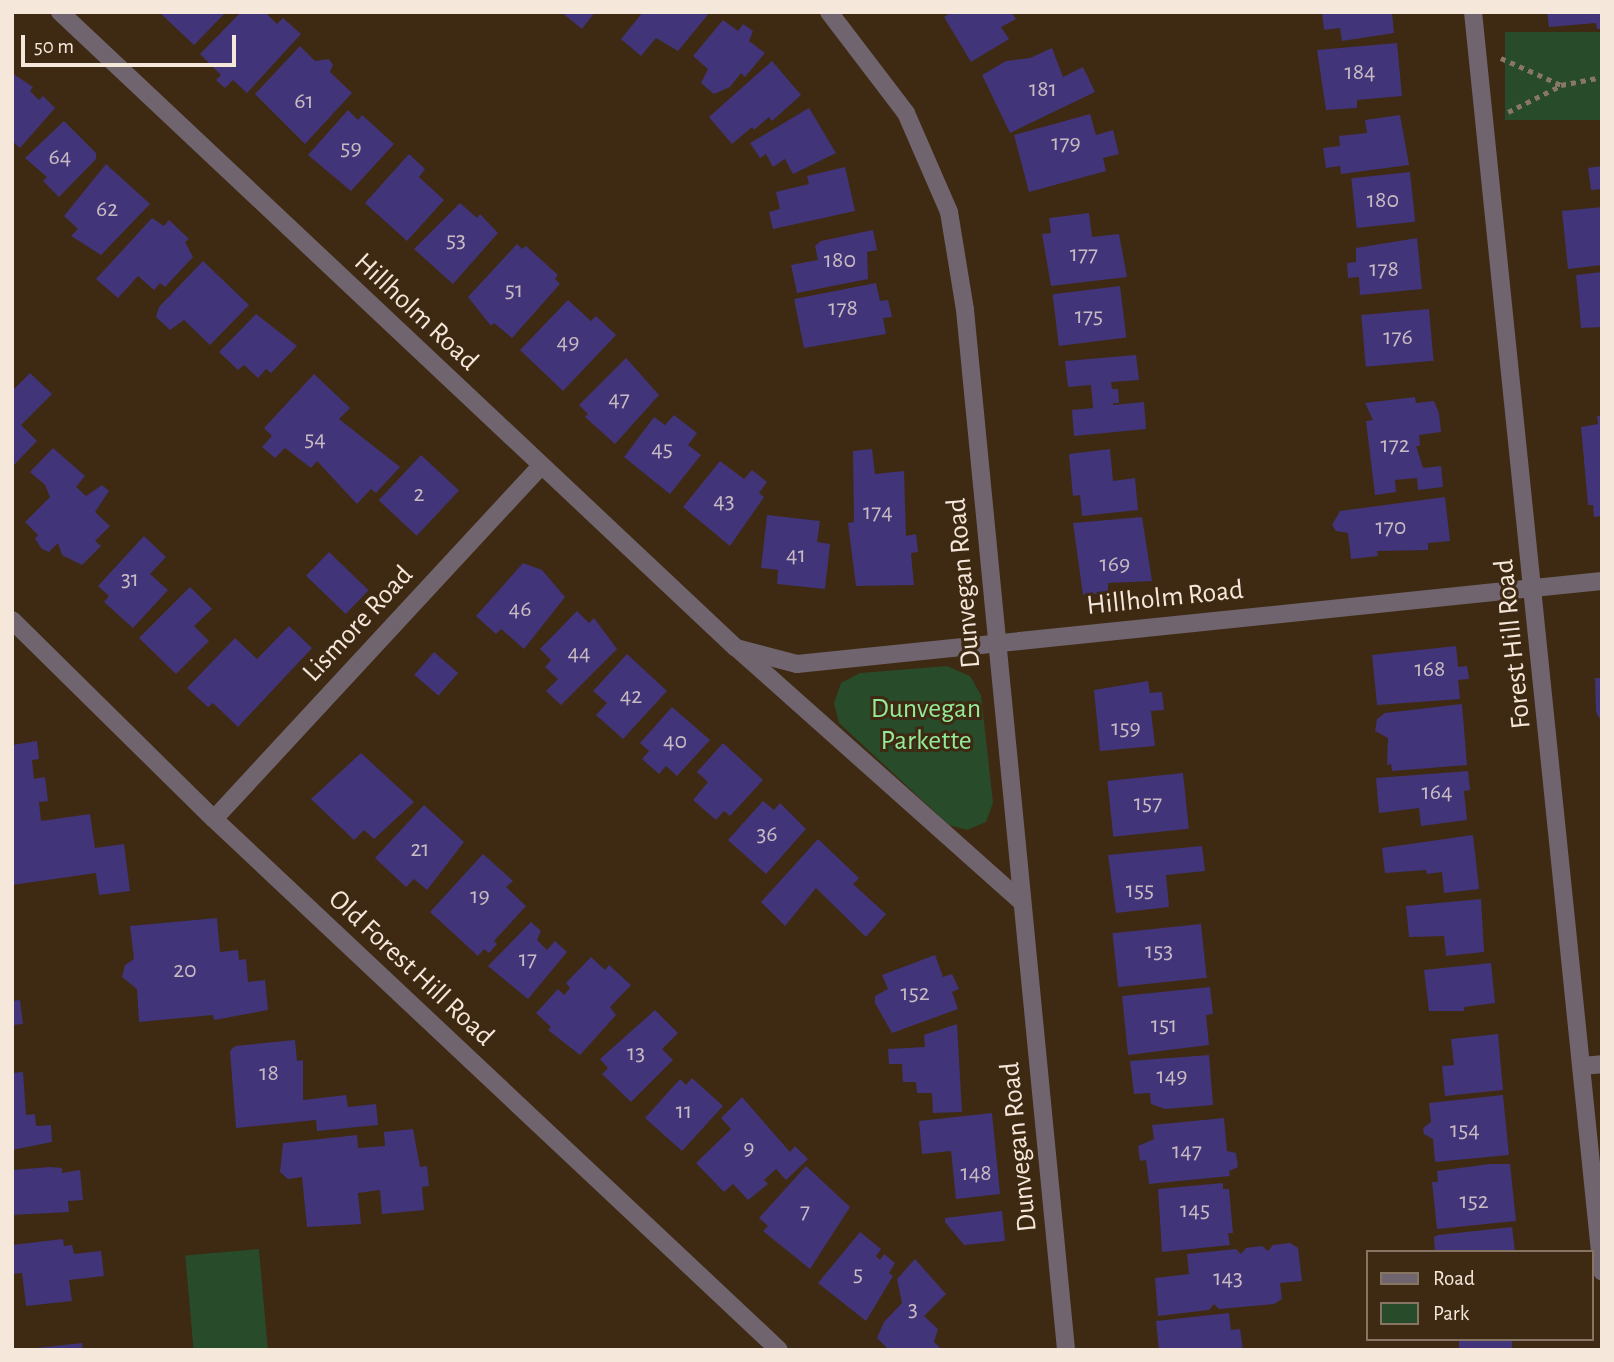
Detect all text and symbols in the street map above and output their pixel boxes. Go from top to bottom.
scale bar [24,21,240,65]
text: 50 m [34,36,74,57]
house number: 184 [1344,59,1376,87]
house number: 181 [1029,76,1057,104]
house number: 61 [294,88,314,116]
house number: 179 [1051,130,1081,158]
house number: 59 [340,135,362,163]
house number: 64 [49,144,71,172]
house number: 180 [1367,187,1399,215]
house number: 62 [96,196,118,224]
house number: 53 [446,227,466,255]
house number: 177 [1070,241,1098,269]
street label: Hillholm Road [347,246,485,378]
house number: 180 [824,247,856,275]
house number: 178 [1369,256,1399,284]
house number: 51 [505,277,523,305]
house number: 178 [828,295,858,323]
house number: 175 [1075,303,1103,331]
house number: 176 [1383,324,1413,352]
house number: 49 [557,329,579,357]
house number: 47 [608,386,630,414]
house number: 54 [304,426,326,454]
house number: 172 [1380,432,1410,460]
house number: 45 [651,436,673,464]
house number: 2 [414,481,424,509]
house number: 43 [713,488,735,516]
street label: Dunvegan Road [940,496,988,670]
house number: 174 [863,499,893,527]
house number: 170 [1376,514,1406,542]
house number: 41 [786,542,806,570]
house number: 169 [1100,551,1130,579]
street label: Forest Hill Road [1487,557,1539,731]
street label: Lismore Road [296,559,420,689]
house number: 31 [121,566,139,594]
street label: Hillholm Road [1085,573,1245,623]
house number: 46 [509,596,531,624]
house number: 44 [567,640,591,668]
house number: 168 [1415,656,1445,684]
house number: 42 [620,683,642,711]
park label: Dunvegan Parkette [871,692,981,758]
house number: 159 [1111,715,1141,743]
house number: 40 [663,728,687,756]
house number: 164 [1421,779,1453,807]
house number: 157 [1134,790,1162,818]
house number: 36 [756,821,778,849]
house number: 21 [410,836,430,864]
house number: 155 [1126,877,1154,905]
street label: Old Forest Hill Road [321,883,501,1053]
house number: 19 [470,883,490,911]
house number: 153 [1145,938,1173,966]
house number: 17 [519,946,537,974]
house number: 20 [173,957,197,985]
house number: 152 [900,980,930,1008]
house number: 151 [1151,1012,1177,1040]
house number: 13 [627,1040,645,1068]
house number: 18 [259,1060,279,1088]
street label: Dunvegan Road [993,1060,1045,1234]
house number: 149 [1156,1063,1188,1091]
house number: 11 [676,1098,692,1126]
house number: 154 [1450,1117,1480,1145]
house number: 9 [743,1135,755,1163]
house number: 147 [1172,1138,1202,1166]
house number: 148 [960,1160,992,1188]
house number: 152 [1459,1188,1489,1216]
house number: 145 [1180,1197,1210,1225]
house number: 7 [800,1198,810,1226]
legend [1366,1250,1593,1341]
house number: 5 [853,1261,863,1289]
house number: 143 [1213,1265,1243,1293]
text: Road [1433,1268,1475,1289]
house number: 3 [908,1296,918,1324]
text: Park [1433,1303,1469,1324]

